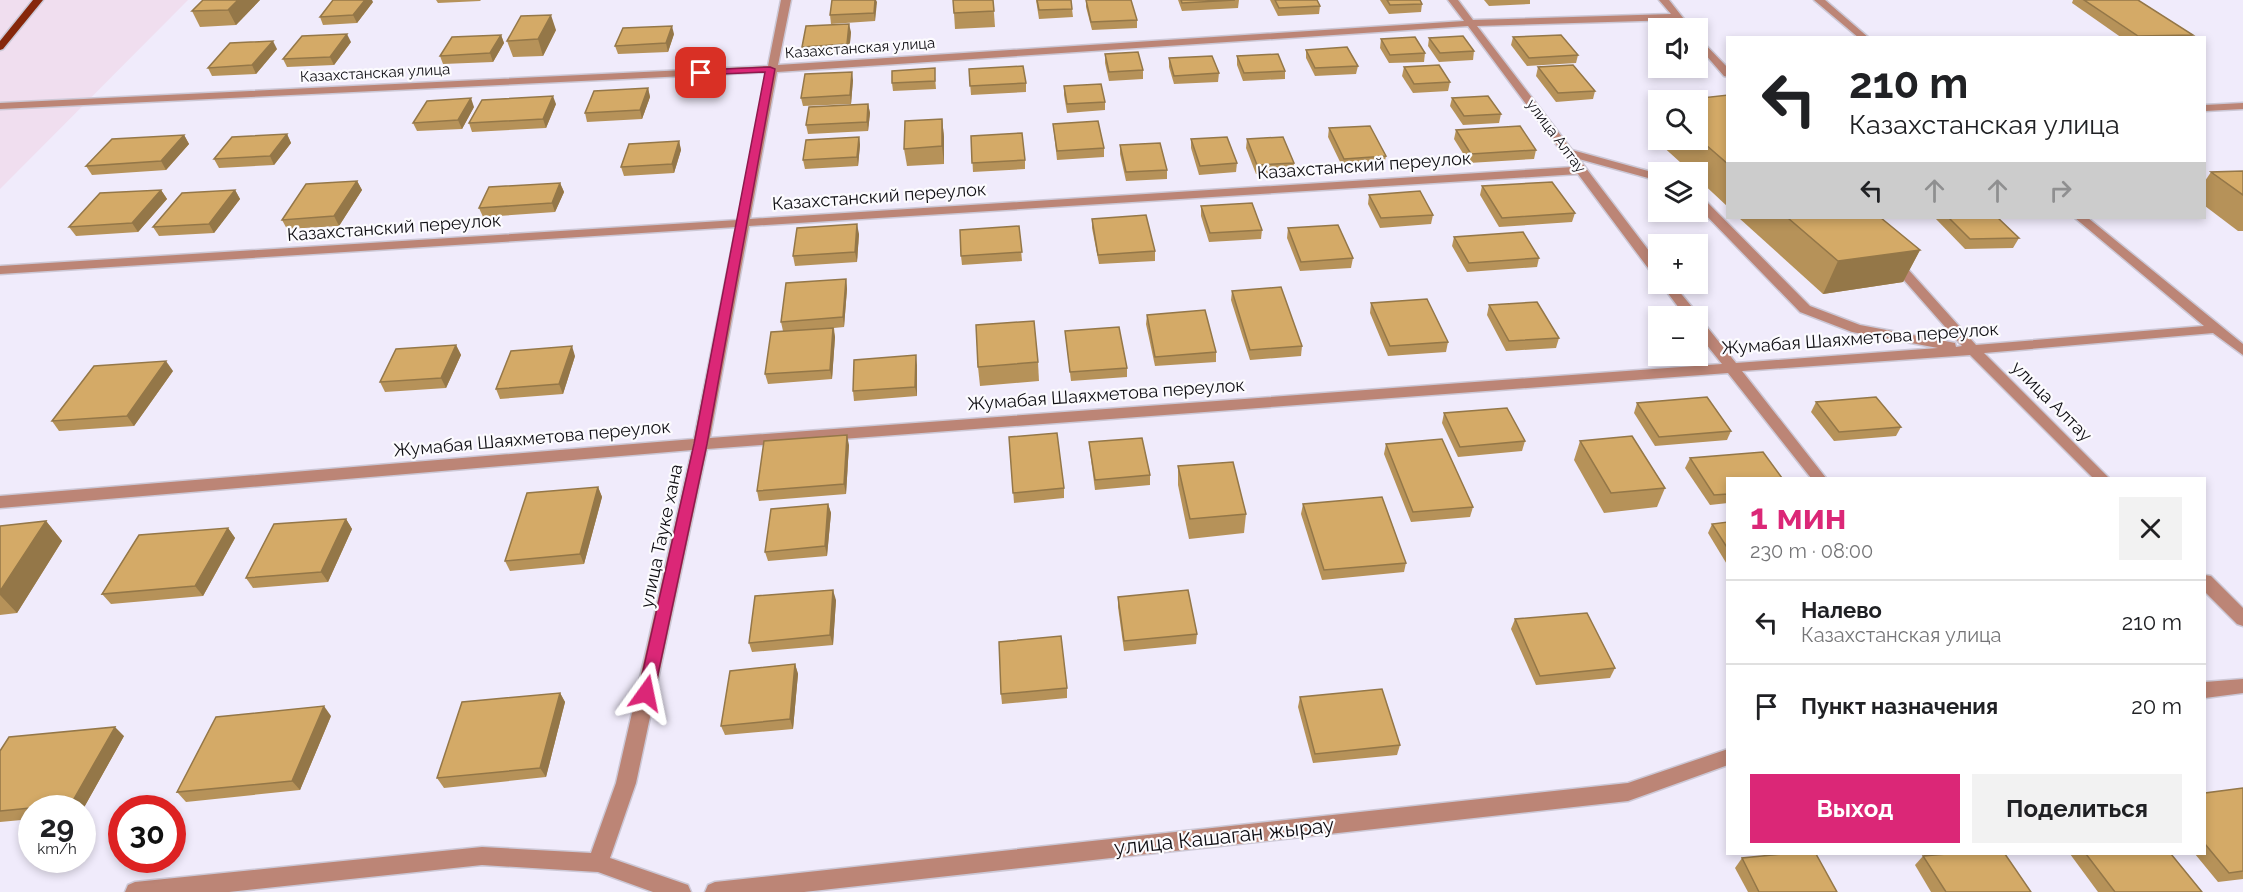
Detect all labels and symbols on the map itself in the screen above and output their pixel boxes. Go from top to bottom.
street label: Казахстанская улица [784,34,936,62]
pin [675,47,726,98]
street label: Казахстанская улица [299,60,451,86]
street label: улица Алтау [1522,96,1590,176]
street label: Казахстанский переулок [1256,147,1472,183]
street label: Казахстанский переулок [771,178,987,214]
street label: Казахстанский переулок [286,209,502,245]
street label: Жумабая Шаяхметова переулок [1721,318,1999,358]
street label: улица Алтау [2007,356,2097,446]
street label: Жумабая Шаяхметова переулок [967,374,1245,414]
street label: Жумабая Шаяхметова переулок [393,415,671,461]
street label: улица Тауке хана [635,462,687,610]
position arrow [614,661,678,725]
speed limit sign: 30 [108,795,186,873]
street label: улица Кашаган жырау [1113,812,1335,860]

